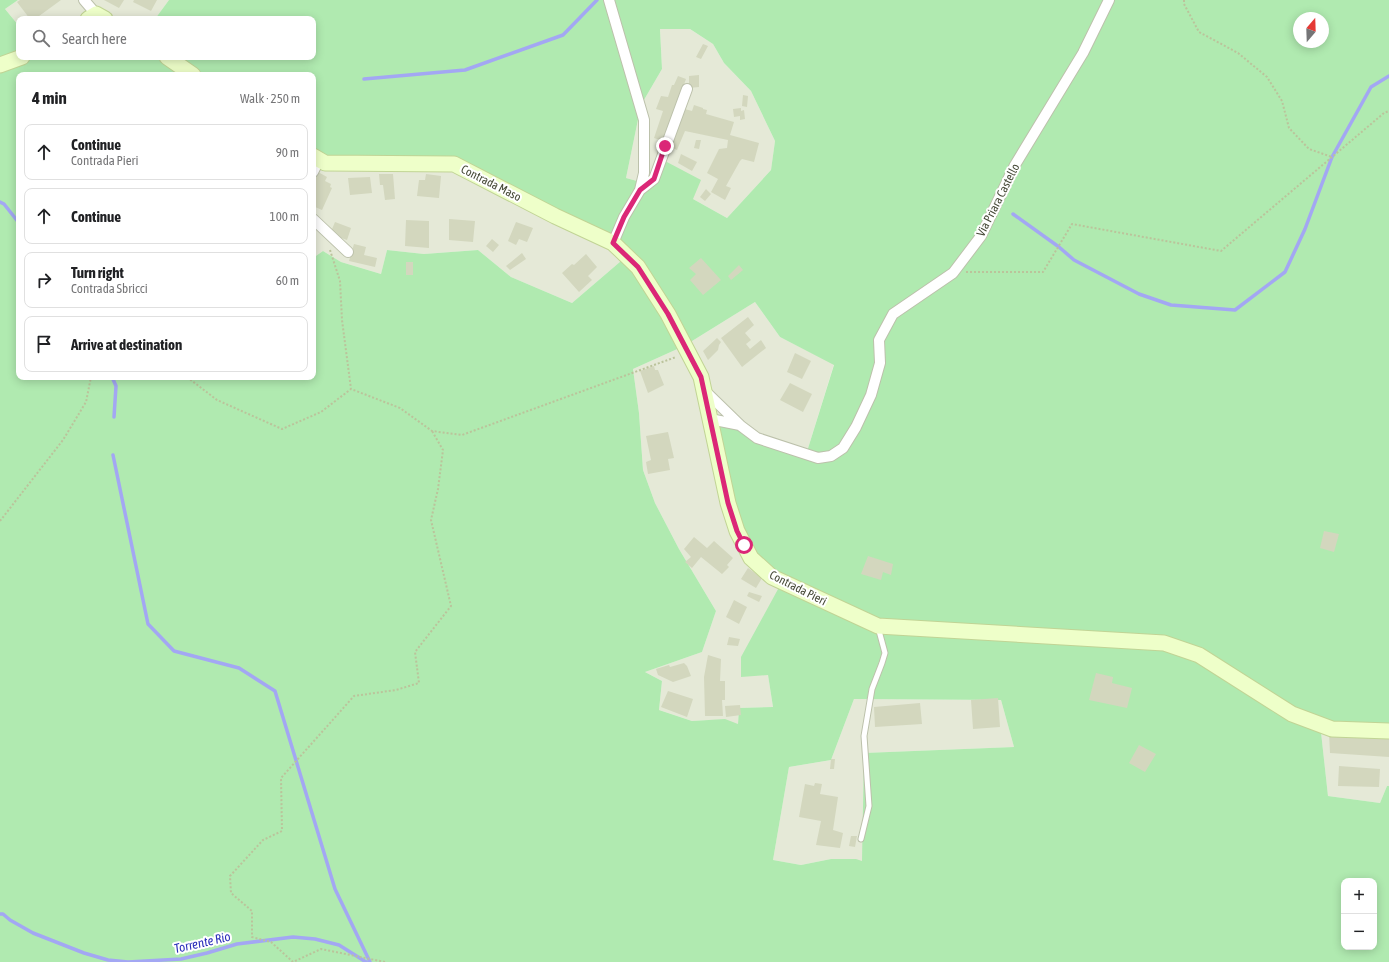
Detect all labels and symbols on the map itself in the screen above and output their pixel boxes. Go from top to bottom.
north arrow [1293,12,1329,48]
route end [656,137,674,155]
street label: Via Priara Castello [974,161,1023,239]
street label: Contrada Maso [459,162,524,204]
route start [735,536,753,554]
street label: Contrada Pieri [767,568,829,608]
water label: Torrente Rio [172,929,232,956]

